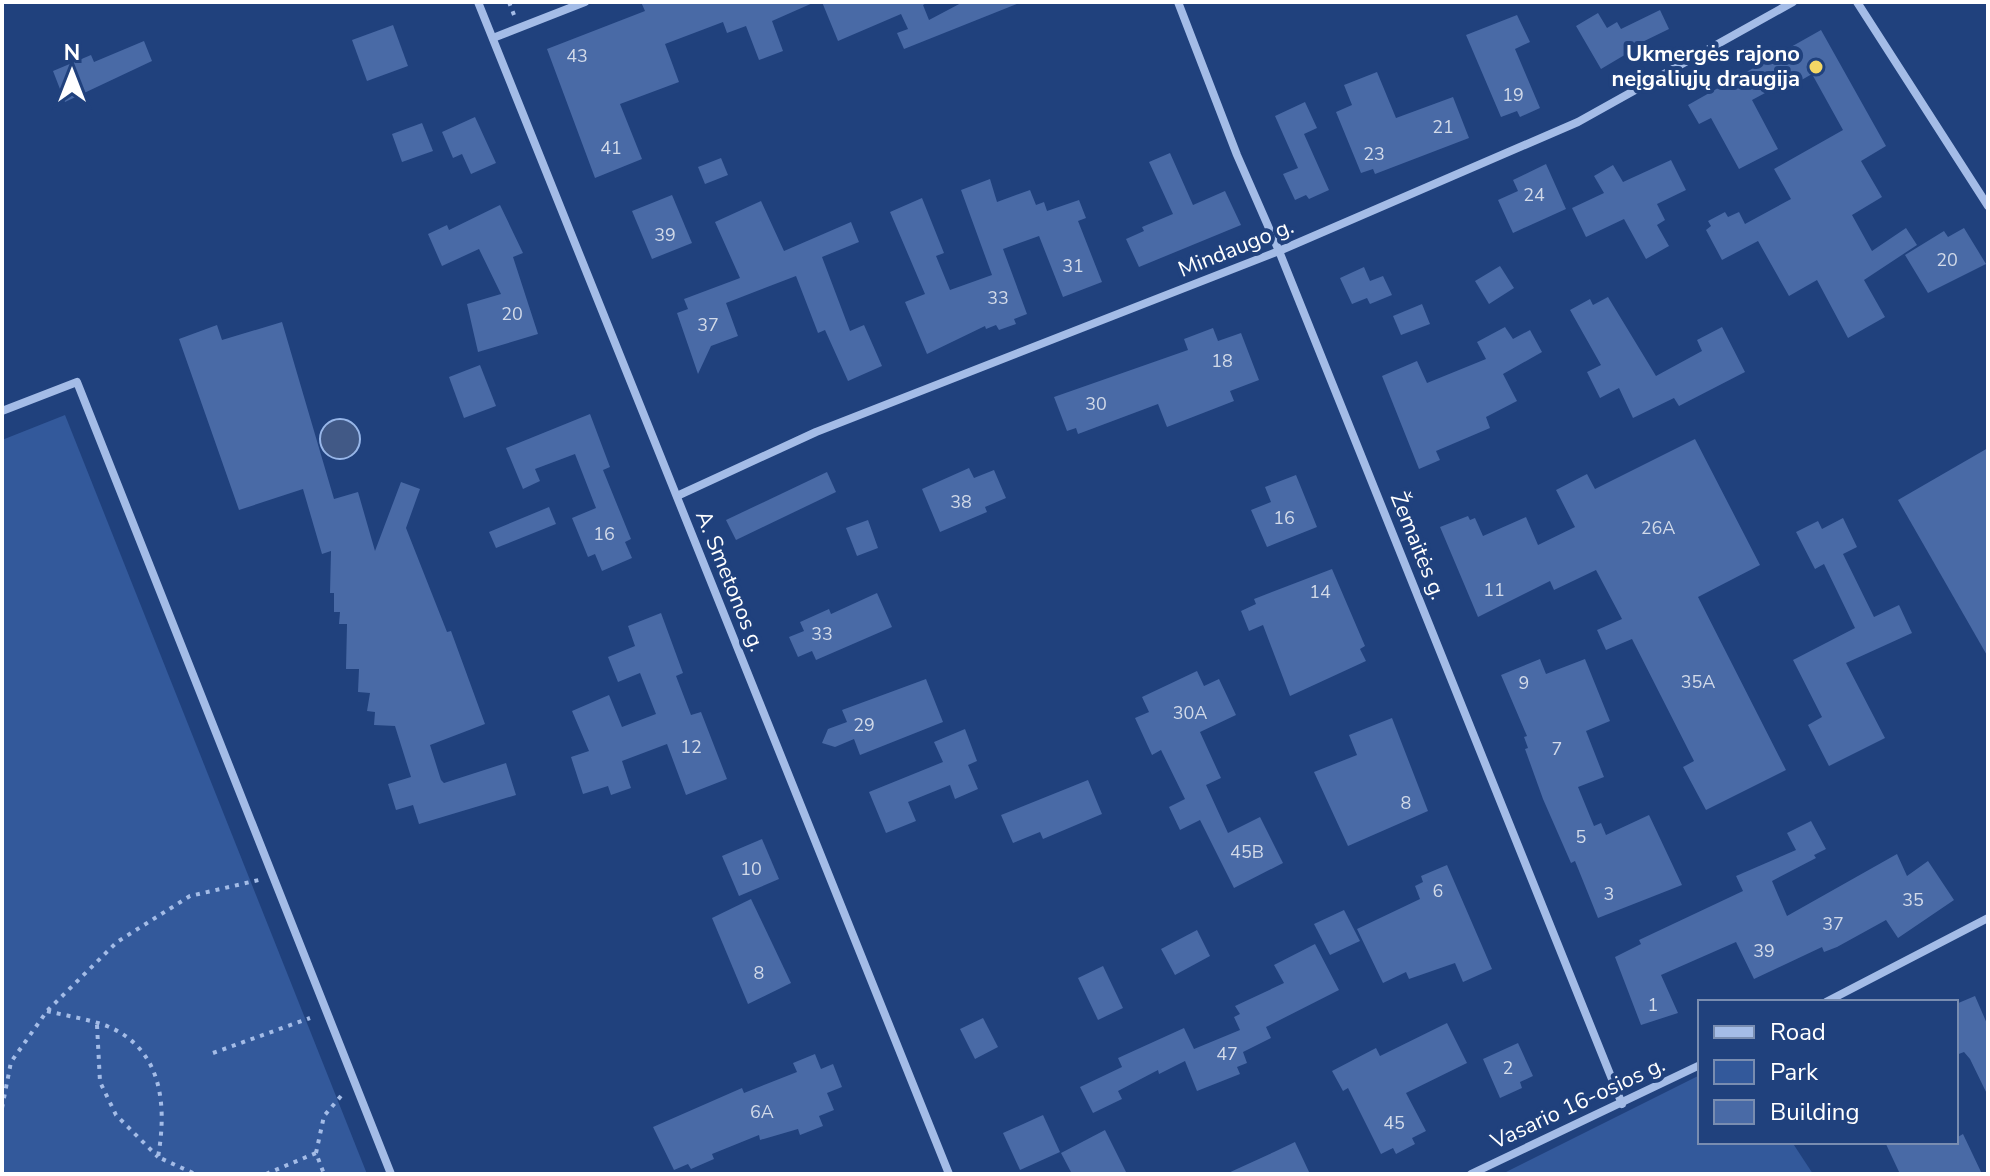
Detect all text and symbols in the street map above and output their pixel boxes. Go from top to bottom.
north arrow [32,32,112,112]
text: N [64,38,80,68]
place label: Ukmergės rajono neįgaliųjų draugija [1611,39,1800,94]
house number: 43 [566,44,588,68]
marker: Ukmergės rajono neįgaliųjų draugija [1807,58,1825,76]
house number: 19 [1502,83,1524,107]
house number: 21 [1432,115,1454,139]
house number: 41 [600,136,622,160]
house number: 23 [1363,142,1385,166]
house number: 24 [1523,183,1545,207]
street label: Mindaugo g. [1174,211,1298,285]
house number: 39 [654,223,676,247]
house number: 20 [1936,248,1958,272]
house number: 31 [1062,254,1084,278]
house number: 33 [987,286,1009,310]
house number: 20 [501,302,523,326]
house number: 37 [697,313,719,337]
house number: 18 [1211,349,1233,373]
house number: 30 [1085,392,1107,416]
street label: Žemaitės g. [1383,488,1453,604]
house number: 38 [950,490,972,514]
street label: A. Smetonos g. [688,506,772,656]
house number: 16 [1273,506,1295,530]
house number: 26A [1641,516,1675,540]
house number: 16 [593,522,615,546]
house number: 11 [1483,578,1505,602]
house number: 14 [1309,580,1331,604]
house number: 33 [811,622,833,646]
house number: 35A [1681,670,1715,694]
house number: 9 [1519,671,1529,695]
house number: 30A [1173,701,1207,725]
house number: 29 [853,713,875,737]
house number: 12 [680,735,702,759]
house number: 7 [1552,737,1562,761]
house number: 8 [1401,791,1411,815]
house number: 5 [1576,825,1586,849]
house number: 45B [1230,840,1264,864]
house number: 10 [740,857,762,881]
house number: 6 [1433,879,1443,903]
house number: 3 [1604,882,1614,906]
house number: 35 [1902,888,1924,912]
house number: 37 [1822,912,1844,936]
house number: 39 [1753,939,1775,963]
house number: 8 [754,961,764,985]
house number: 1 [1648,993,1658,1017]
legend [1698,1000,1958,1144]
text: Road [1770,1016,1826,1048]
house number: 47 [1216,1042,1238,1066]
street label: Vasario 16-osios g. [1485,1049,1670,1157]
house number: 2 [1503,1056,1513,1080]
text: Park [1770,1056,1819,1088]
text: Building [1770,1096,1860,1128]
house number: 6A [750,1100,774,1124]
house number: 45 [1383,1111,1405,1135]

